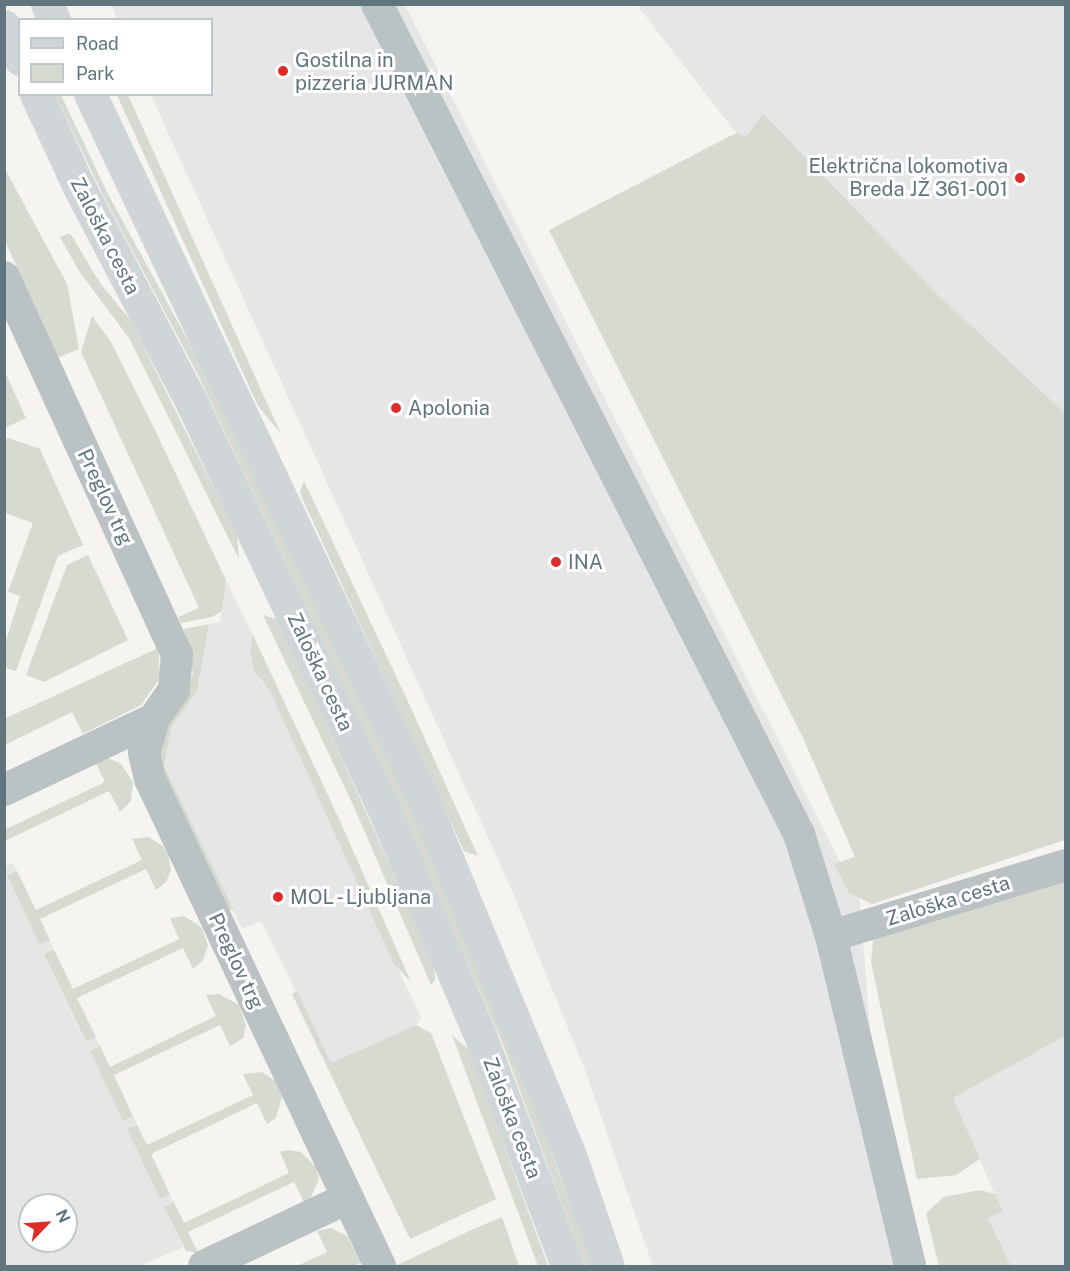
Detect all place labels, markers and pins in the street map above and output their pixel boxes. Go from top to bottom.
place label: Gostilna in pizzeria JURMAN [295,48,454,95]
marker: Gostilna in pizzeria JURMAN [276,64,290,78]
place label: Električna lokomotiva Breda JŽ 361-001 [808,154,1008,201]
marker: Električna lokomotiva Breda JŽ 361-001 [1013,171,1027,185]
place label: Apolonia [408,396,490,420]
marker: Apolonia [389,401,403,415]
place label: INA [568,550,603,574]
marker: INA [549,555,563,569]
place label: MOL - Ljubljana [290,885,437,909]
marker: MOL - Ljubljana [271,890,285,904]

